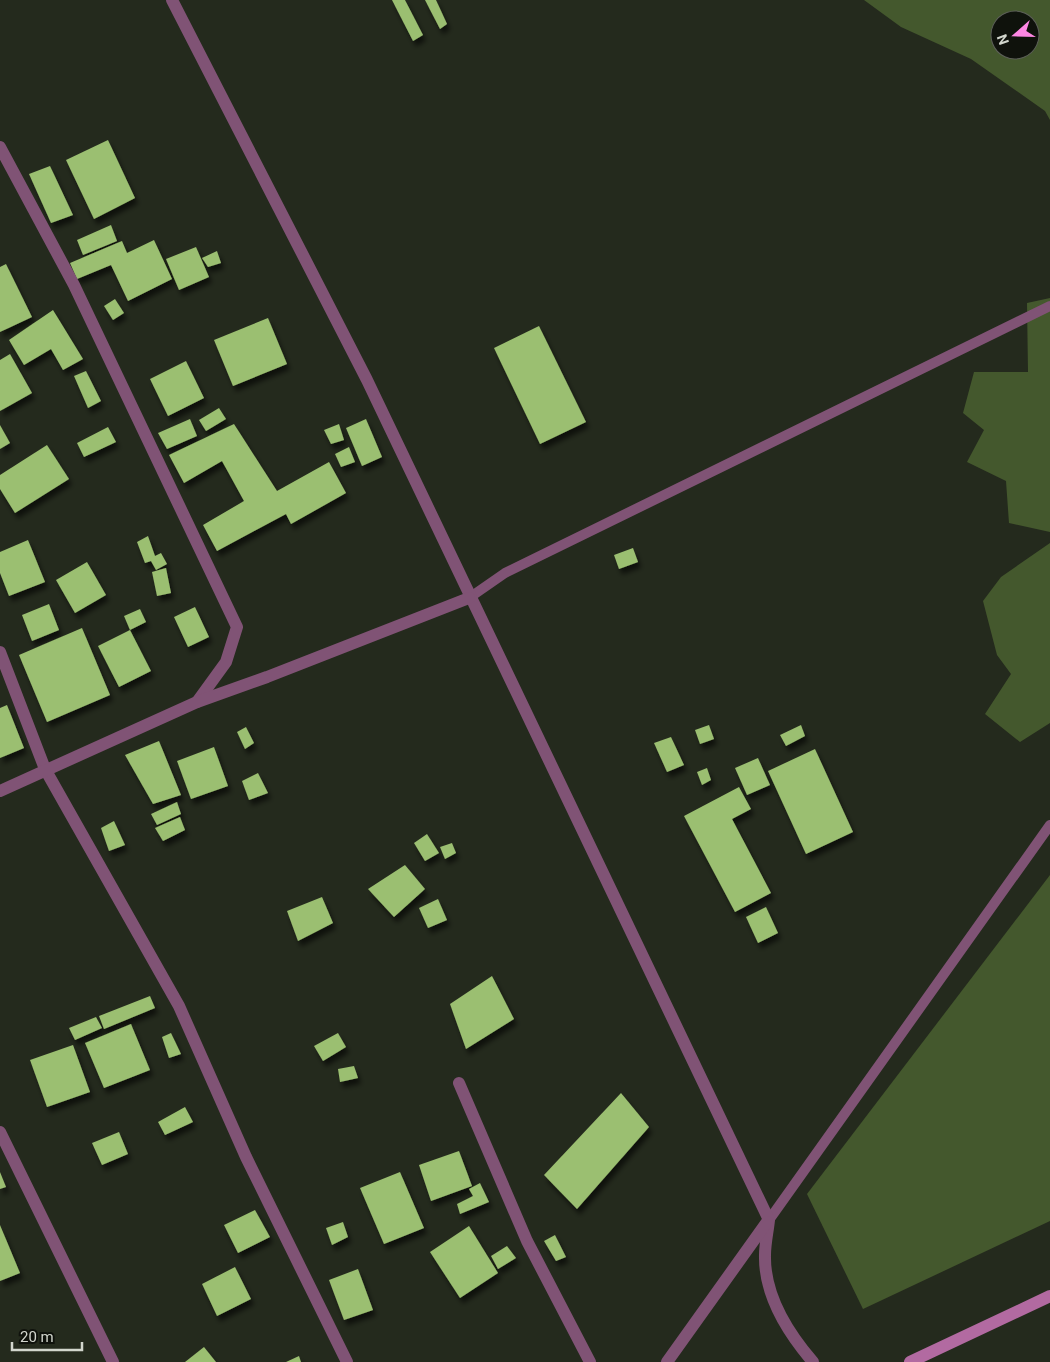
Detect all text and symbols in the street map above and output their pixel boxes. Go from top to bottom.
north arrow [990,10,1040,60]
text: N [994,32,1012,47]
scale bar [12,1320,82,1352]
text: 20 m [20,1328,54,1346]

